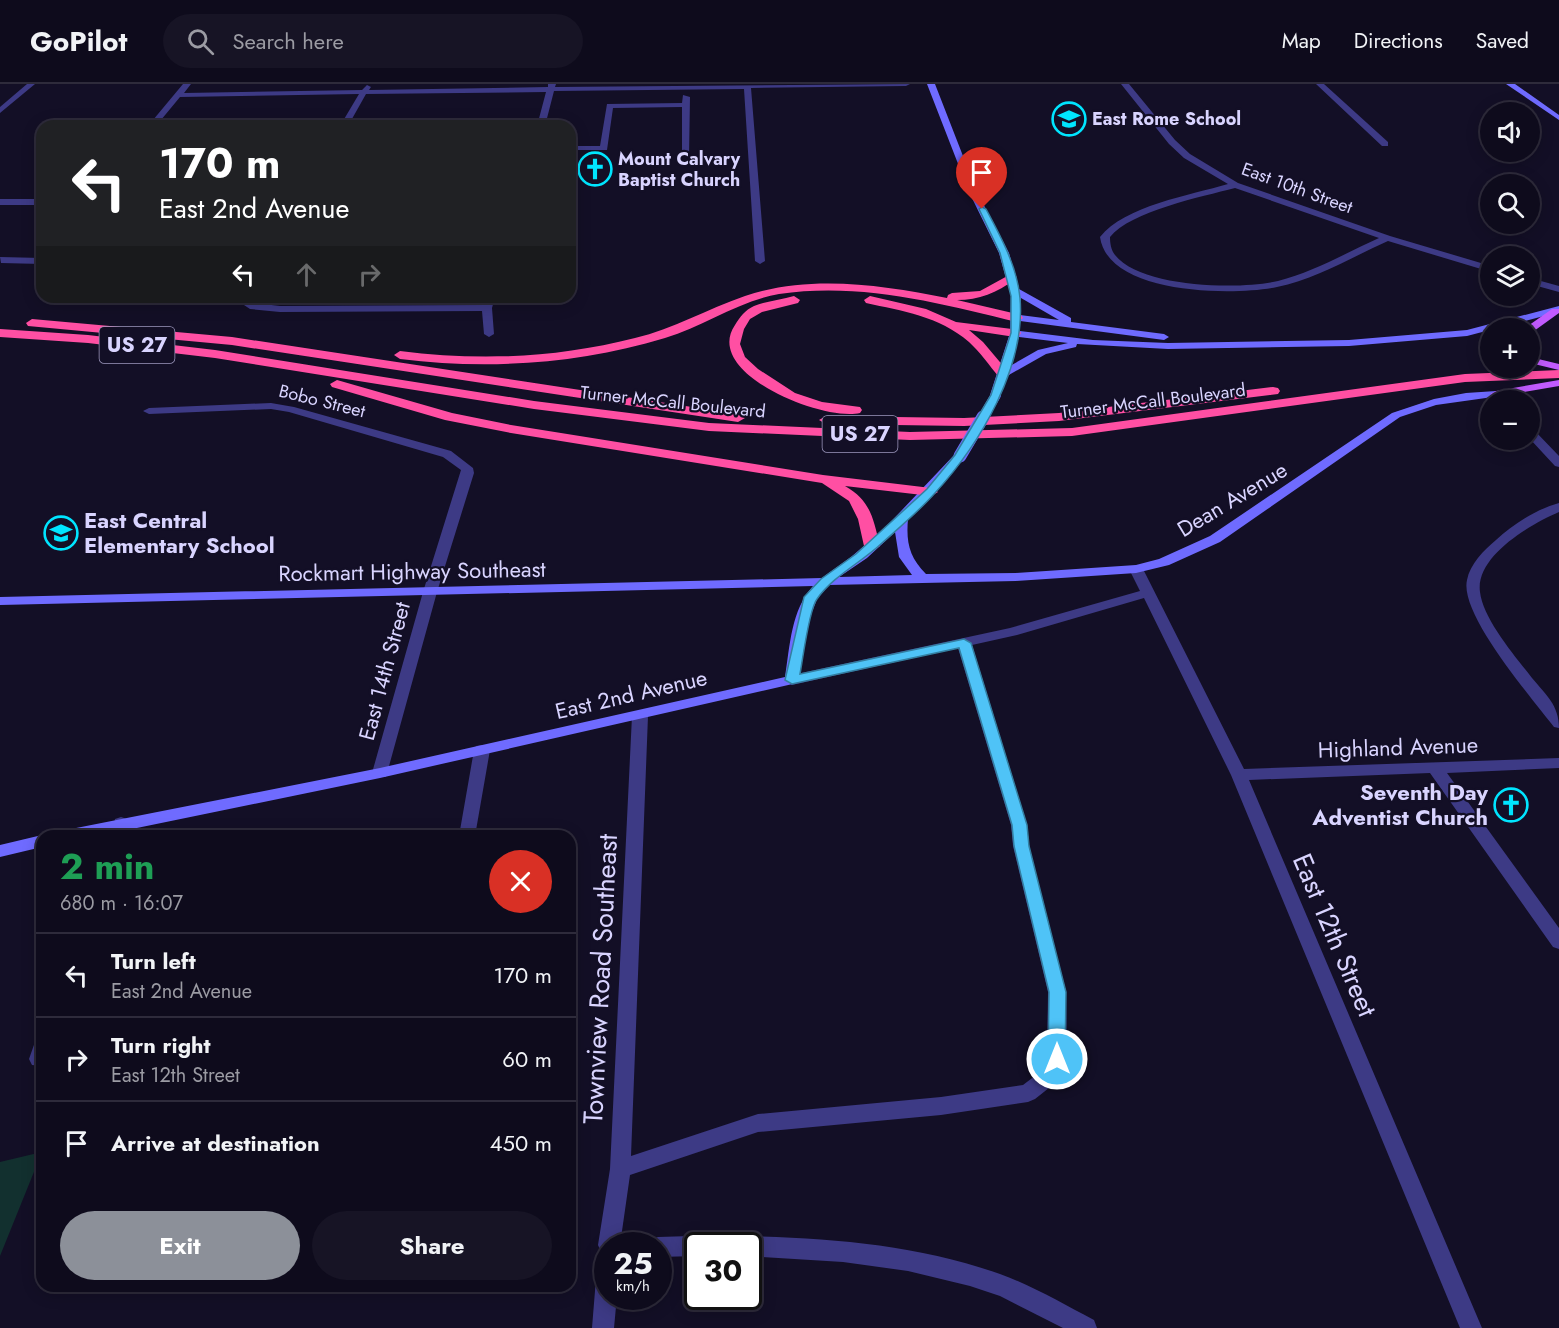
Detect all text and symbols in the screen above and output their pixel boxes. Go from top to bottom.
search box [163,14,583,68]
text: GoPilot [30,21,127,62]
icon: search [184,25,217,58]
text: Search here [232,25,344,57]
text: Map [1282,26,1321,56]
text: Directions [1354,26,1443,56]
text: Saved [1476,26,1529,56]
school or university icon: East Rome School [1051,101,1087,137]
map controls [1480,102,1540,450]
button: sound [1480,102,1540,162]
place label: East Rome School [1092,106,1241,132]
text: 170 m [159,133,281,194]
icon: left [60,144,138,222]
place label: Mount Calvary Baptist Church [618,146,741,193]
pin [956,147,1007,209]
church icon: Mount Calvary Baptist Church [577,151,613,187]
icon: arrive [965,156,998,189]
street label: East 10th Street [1238,156,1357,220]
button: search [1480,174,1540,234]
text: East 2nd Avenue [159,189,349,228]
button: layers [1480,246,1540,306]
icon: left [227,258,260,291]
icon: ahead [290,258,323,291]
icon: right [353,258,386,291]
button: + [1480,318,1540,378]
road number: US 27 [100,327,174,363]
street label: Turner McCall Boulevard [1059,377,1247,425]
street label: Bobo Street [276,378,369,424]
street label: Turner McCall Boulevard [579,379,767,425]
button: − [1480,390,1540,450]
road number: US 27 [822,416,898,452]
street label: Dean Avenue [1171,453,1293,545]
place label: East Central Elementary School [84,504,275,561]
school or university icon: East Central Elementary School [43,515,79,551]
street label: Rockmart Highway Southeast [278,553,547,589]
street label: East 14th Street [350,598,418,744]
street label: East 2nd Avenue [552,661,710,727]
street label: Highland Avenue [1317,728,1479,766]
place label: Seventh Day Adventist Church [1311,776,1489,833]
church icon: Seventh Day Adventist Church [1493,787,1529,823]
street label: Townview Road Southeast [573,832,627,1125]
text: 2 min [60,840,155,892]
street label: East 12th Street [1283,847,1387,1023]
button: close [489,850,552,913]
text: 680 m · 16:07 [60,889,183,918]
text: Turn left [111,945,196,977]
icon: left [60,959,93,992]
text: 170 m [494,959,552,991]
text: East 2nd Avenue [111,977,252,1006]
position arrow [1025,1027,1089,1091]
text: Turn right [111,1029,211,1061]
icon: right [60,1043,93,1076]
text: 60 m [502,1043,552,1075]
text: East 12th Street [111,1061,240,1090]
icon: arrive [60,1127,93,1160]
text: Arrive at destination [111,1127,320,1159]
text: 450 m [490,1127,552,1159]
button: Exit [60,1211,300,1280]
button: Share [312,1211,552,1280]
speed limit sign: 30 [684,1232,762,1310]
text: 25 [613,1242,653,1285]
text: km/h [616,1275,650,1297]

